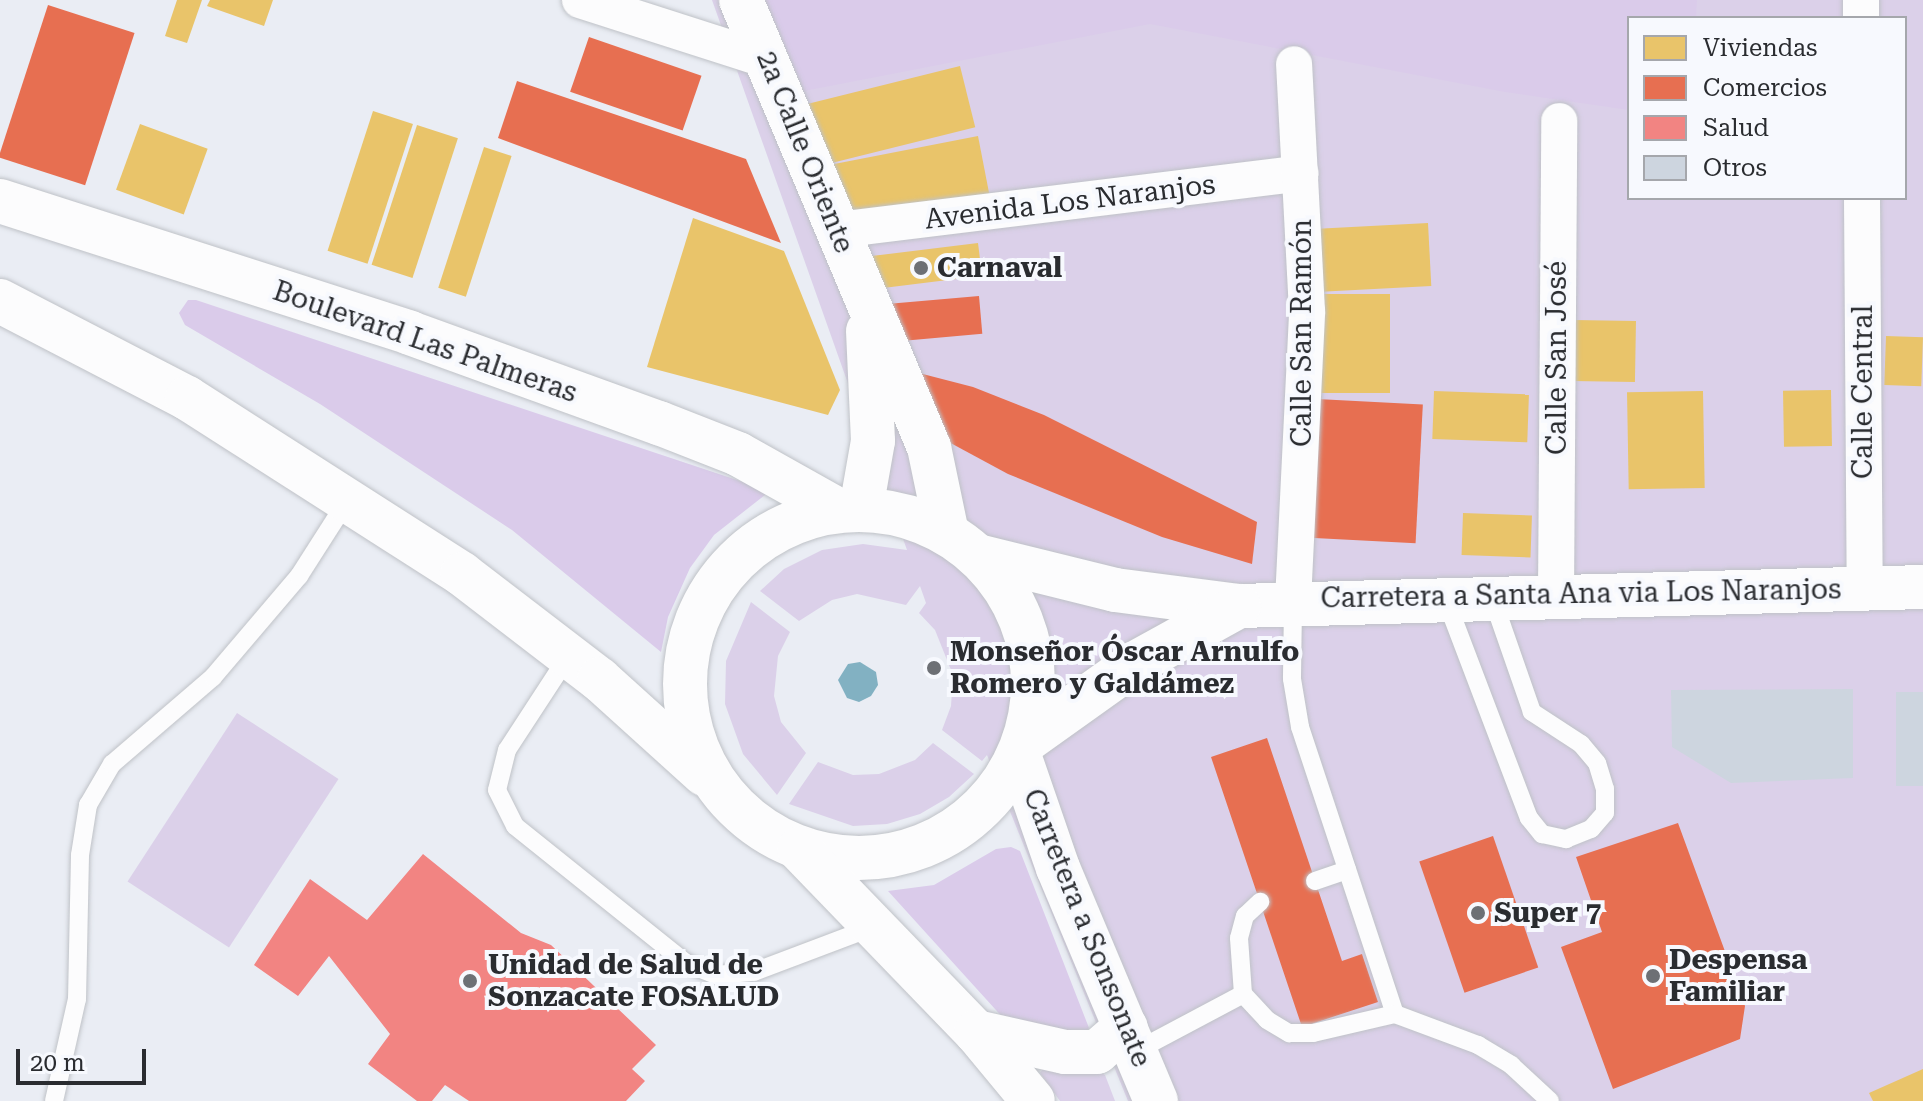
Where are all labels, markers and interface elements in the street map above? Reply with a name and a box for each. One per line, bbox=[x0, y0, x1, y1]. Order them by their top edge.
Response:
legend bbox=[1627, 16, 1907, 200]
text: Viviendas bbox=[1703, 34, 1817, 62]
street label: 2a Calle Oriente bbox=[749, 46, 861, 258]
text: Comercios bbox=[1703, 74, 1827, 102]
text: Salud bbox=[1703, 114, 1769, 142]
text: Otros bbox=[1703, 154, 1767, 182]
street label: Avenida Los Naranjos bbox=[923, 168, 1217, 236]
street label: Calle San Ramón bbox=[1285, 219, 1319, 447]
place label: Carnaval bbox=[937, 251, 1062, 285]
marker: Carnaval bbox=[912, 259, 930, 277]
street label: Calle San José bbox=[1540, 261, 1574, 455]
street label: Boulevard Las Palmeras bbox=[269, 274, 581, 410]
street label: Calle Central bbox=[1846, 305, 1880, 479]
street label: Carretera a Santa Ana via Los Naranjos bbox=[1320, 573, 1842, 615]
place label: Monseñor Óscar Arnulfo Romero y Galdámez bbox=[950, 635, 1299, 701]
marker: Monseñor Óscar Arnulfo Romero y Galdámez bbox=[925, 659, 943, 677]
street label: Carretera a Sonsonate bbox=[1016, 784, 1158, 1072]
place label: Super 7 bbox=[1494, 896, 1601, 930]
marker: Super 7 bbox=[1469, 904, 1487, 922]
place label: Despensa Familiar bbox=[1669, 943, 1807, 1009]
place label: Unidad de Salud de Sonzacate FOSALUD bbox=[488, 948, 779, 1014]
marker: Despensa Familiar bbox=[1644, 967, 1662, 985]
marker: Unidad de Salud de Sonzacate FOSALUD bbox=[459, 970, 481, 992]
scale bar bbox=[20, 1033, 150, 1083]
text: 20 m bbox=[30, 1049, 85, 1077]

